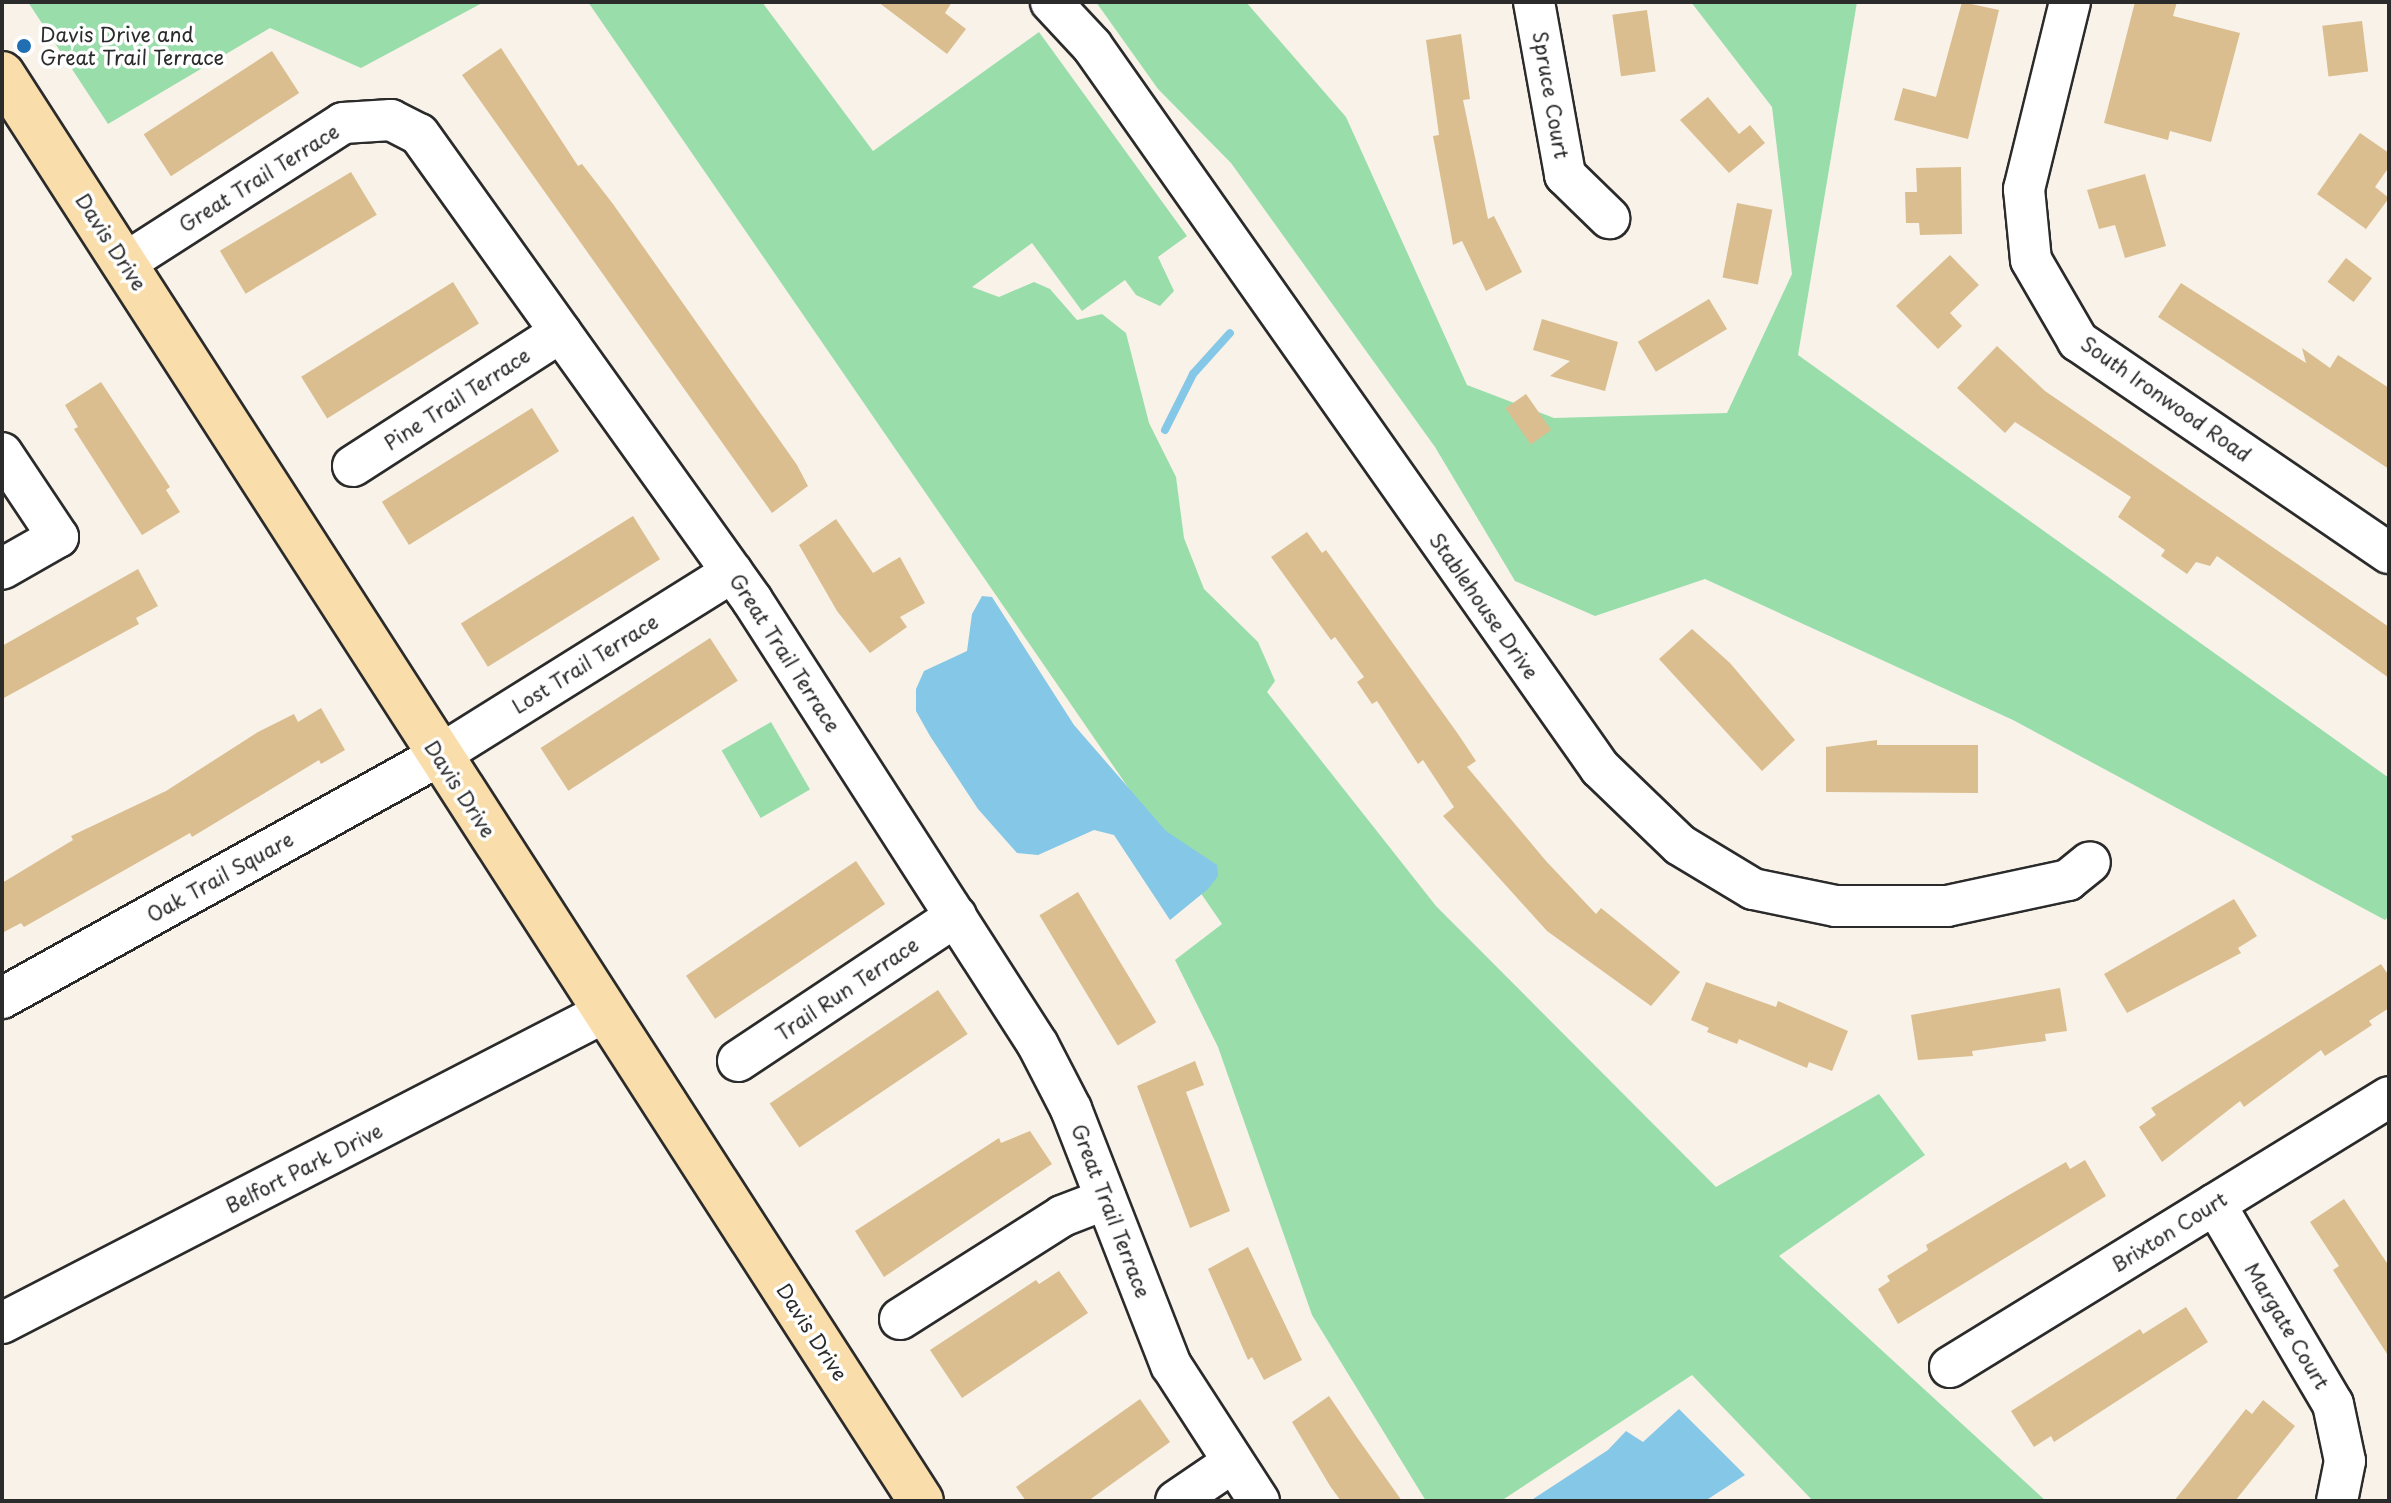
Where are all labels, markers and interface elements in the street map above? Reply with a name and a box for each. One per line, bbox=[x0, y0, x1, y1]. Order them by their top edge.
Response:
place label: Davis Drive and Great Trail Terrace bbox=[40, 22, 226, 69]
street label: Spruce Court bbox=[1528, 30, 1574, 160]
marker: Davis Drive and Great Trail Terrace bbox=[15, 37, 33, 55]
street label: Great Trail Terrace bbox=[174, 118, 344, 238]
street label: Davis Drive bbox=[71, 189, 151, 295]
street label: South Ironwood Road bbox=[2075, 331, 2257, 467]
street label: Pine Trail Terrace bbox=[379, 342, 535, 456]
street label: Stablehouse Drive bbox=[1425, 528, 1543, 684]
street label: Great Trail Terrace bbox=[724, 568, 846, 738]
street label: Lost Trail Terrace bbox=[507, 609, 663, 719]
street label: Davis Drive bbox=[420, 736, 500, 842]
street label: Oak Trail Square bbox=[141, 826, 299, 928]
street label: Trail Run Terrace bbox=[771, 932, 923, 1046]
street label: Belfort Park Drive bbox=[221, 1118, 387, 1218]
street label: Great Trail Terrace bbox=[1066, 1120, 1156, 1302]
street label: Brixton Court bbox=[2107, 1187, 2231, 1277]
street label: Margate Court bbox=[2240, 1258, 2334, 1394]
street label: Davis Drive bbox=[772, 1279, 852, 1385]

